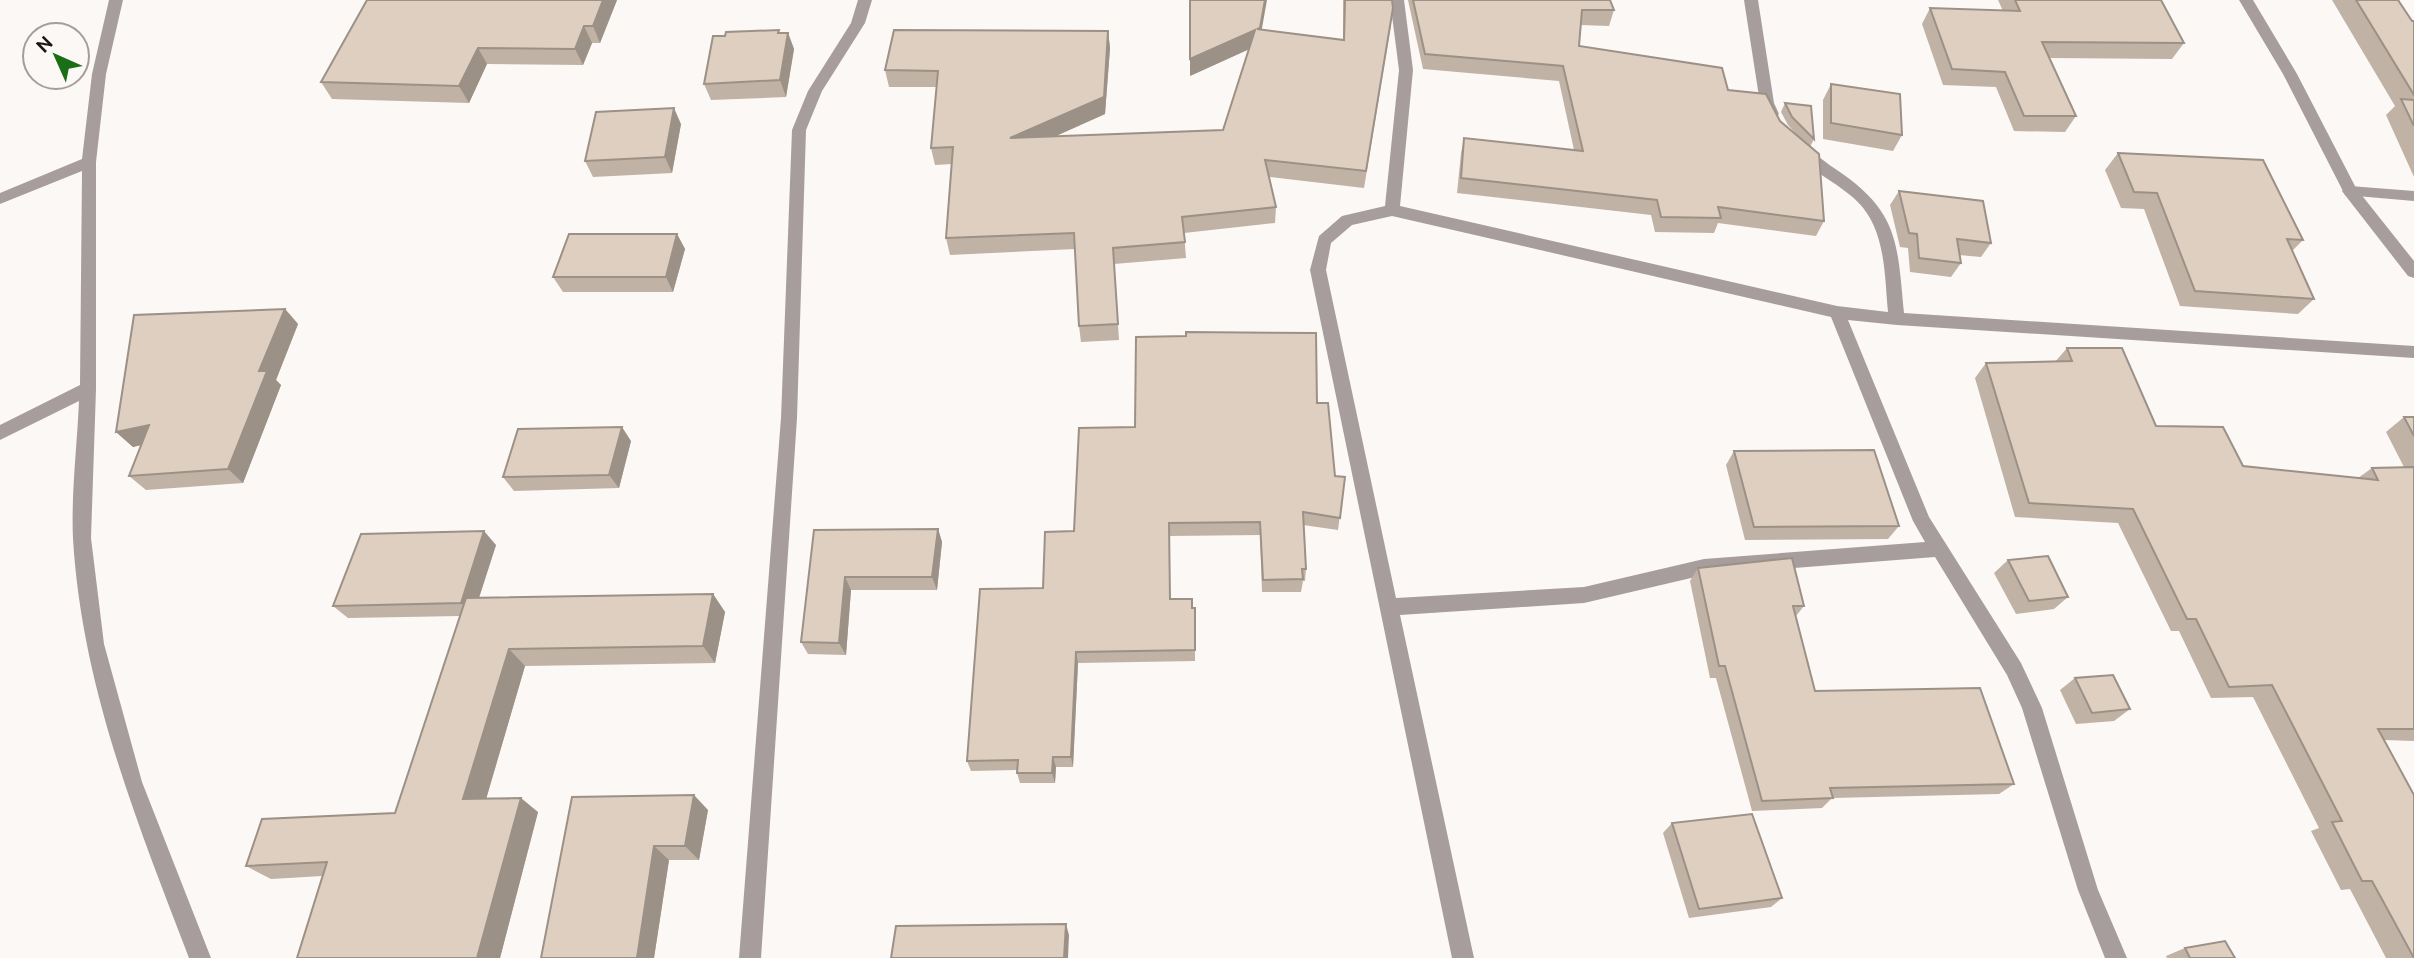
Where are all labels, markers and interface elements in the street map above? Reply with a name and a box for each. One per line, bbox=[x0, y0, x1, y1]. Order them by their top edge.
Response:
north arrow bbox=[21, 21, 91, 91]
text: N bbox=[31, 31, 57, 57]

